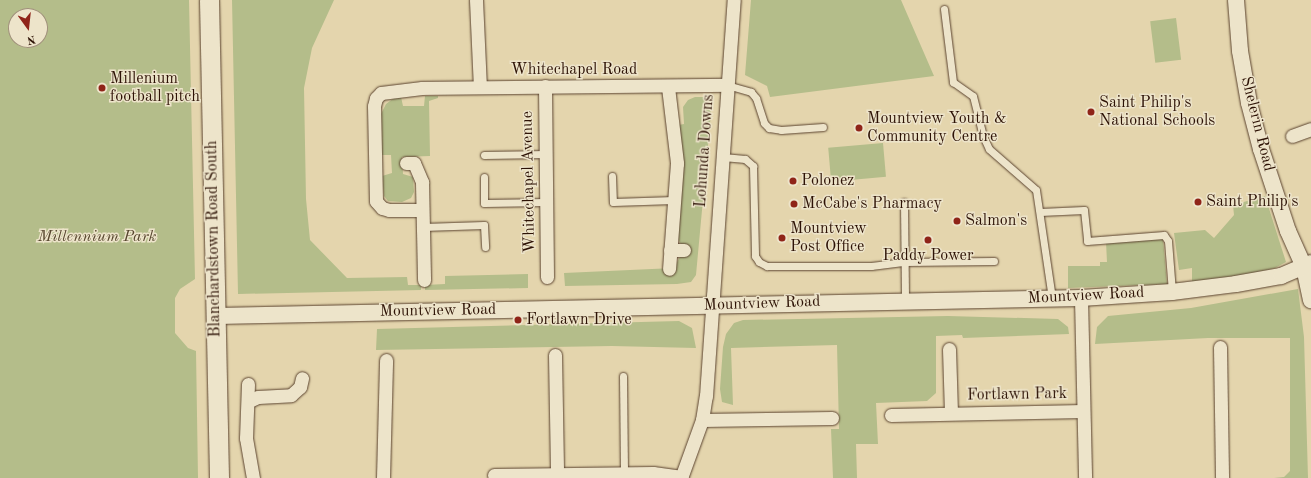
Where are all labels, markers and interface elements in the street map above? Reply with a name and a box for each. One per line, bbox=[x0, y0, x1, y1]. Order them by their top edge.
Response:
north arrow bbox=[8, 8, 48, 48]
text: N bbox=[25, 33, 36, 46]
street label: Whitechapel Road bbox=[511, 60, 637, 80]
place label: Millenium football pitch bbox=[110, 69, 200, 107]
street label: Shelerin Road bbox=[1236, 74, 1278, 174]
marker: Millenium football pitch bbox=[97, 83, 107, 93]
place label: Saint Philip's National Schools bbox=[1099, 93, 1215, 131]
street label: Lohunda Downs bbox=[691, 94, 719, 208]
marker: Saint Philip's National Schools bbox=[1086, 107, 1096, 117]
place label: Mountview Youth & Community Centre bbox=[867, 109, 1007, 147]
street label: Whitechapel Avenue bbox=[518, 111, 540, 253]
marker: Mountview Youth & Community Centre bbox=[854, 123, 864, 133]
street label: Blanchardstown Road South bbox=[203, 140, 225, 338]
place label: Polonez bbox=[801, 171, 854, 191]
marker: Polonez bbox=[788, 176, 798, 186]
place label: Saint Philip's bbox=[1206, 192, 1298, 212]
place label: McCabe's Pharmacy bbox=[802, 194, 942, 214]
marker: Saint Philip's bbox=[1193, 197, 1203, 207]
marker: McCabe's Pharmacy bbox=[789, 199, 799, 209]
place label: Salmon's bbox=[965, 211, 1027, 231]
marker: Salmon's bbox=[952, 216, 962, 226]
place label: Mountview Post Office bbox=[790, 219, 867, 257]
park label: Millennium Park bbox=[38, 227, 156, 247]
marker: Mountview Post Office bbox=[777, 233, 787, 243]
marker: Paddy Power bbox=[923, 235, 933, 245]
place label: Paddy Power bbox=[882, 246, 974, 266]
street label: Mountview Road bbox=[1027, 283, 1145, 309]
street label: Mountview Road bbox=[703, 292, 821, 316]
street label: Mountview Road bbox=[379, 300, 497, 322]
place label: Fortlawn Drive bbox=[526, 310, 632, 330]
marker: Fortlawn Drive bbox=[513, 315, 523, 325]
street label: Fortlawn Park bbox=[967, 385, 1067, 405]

